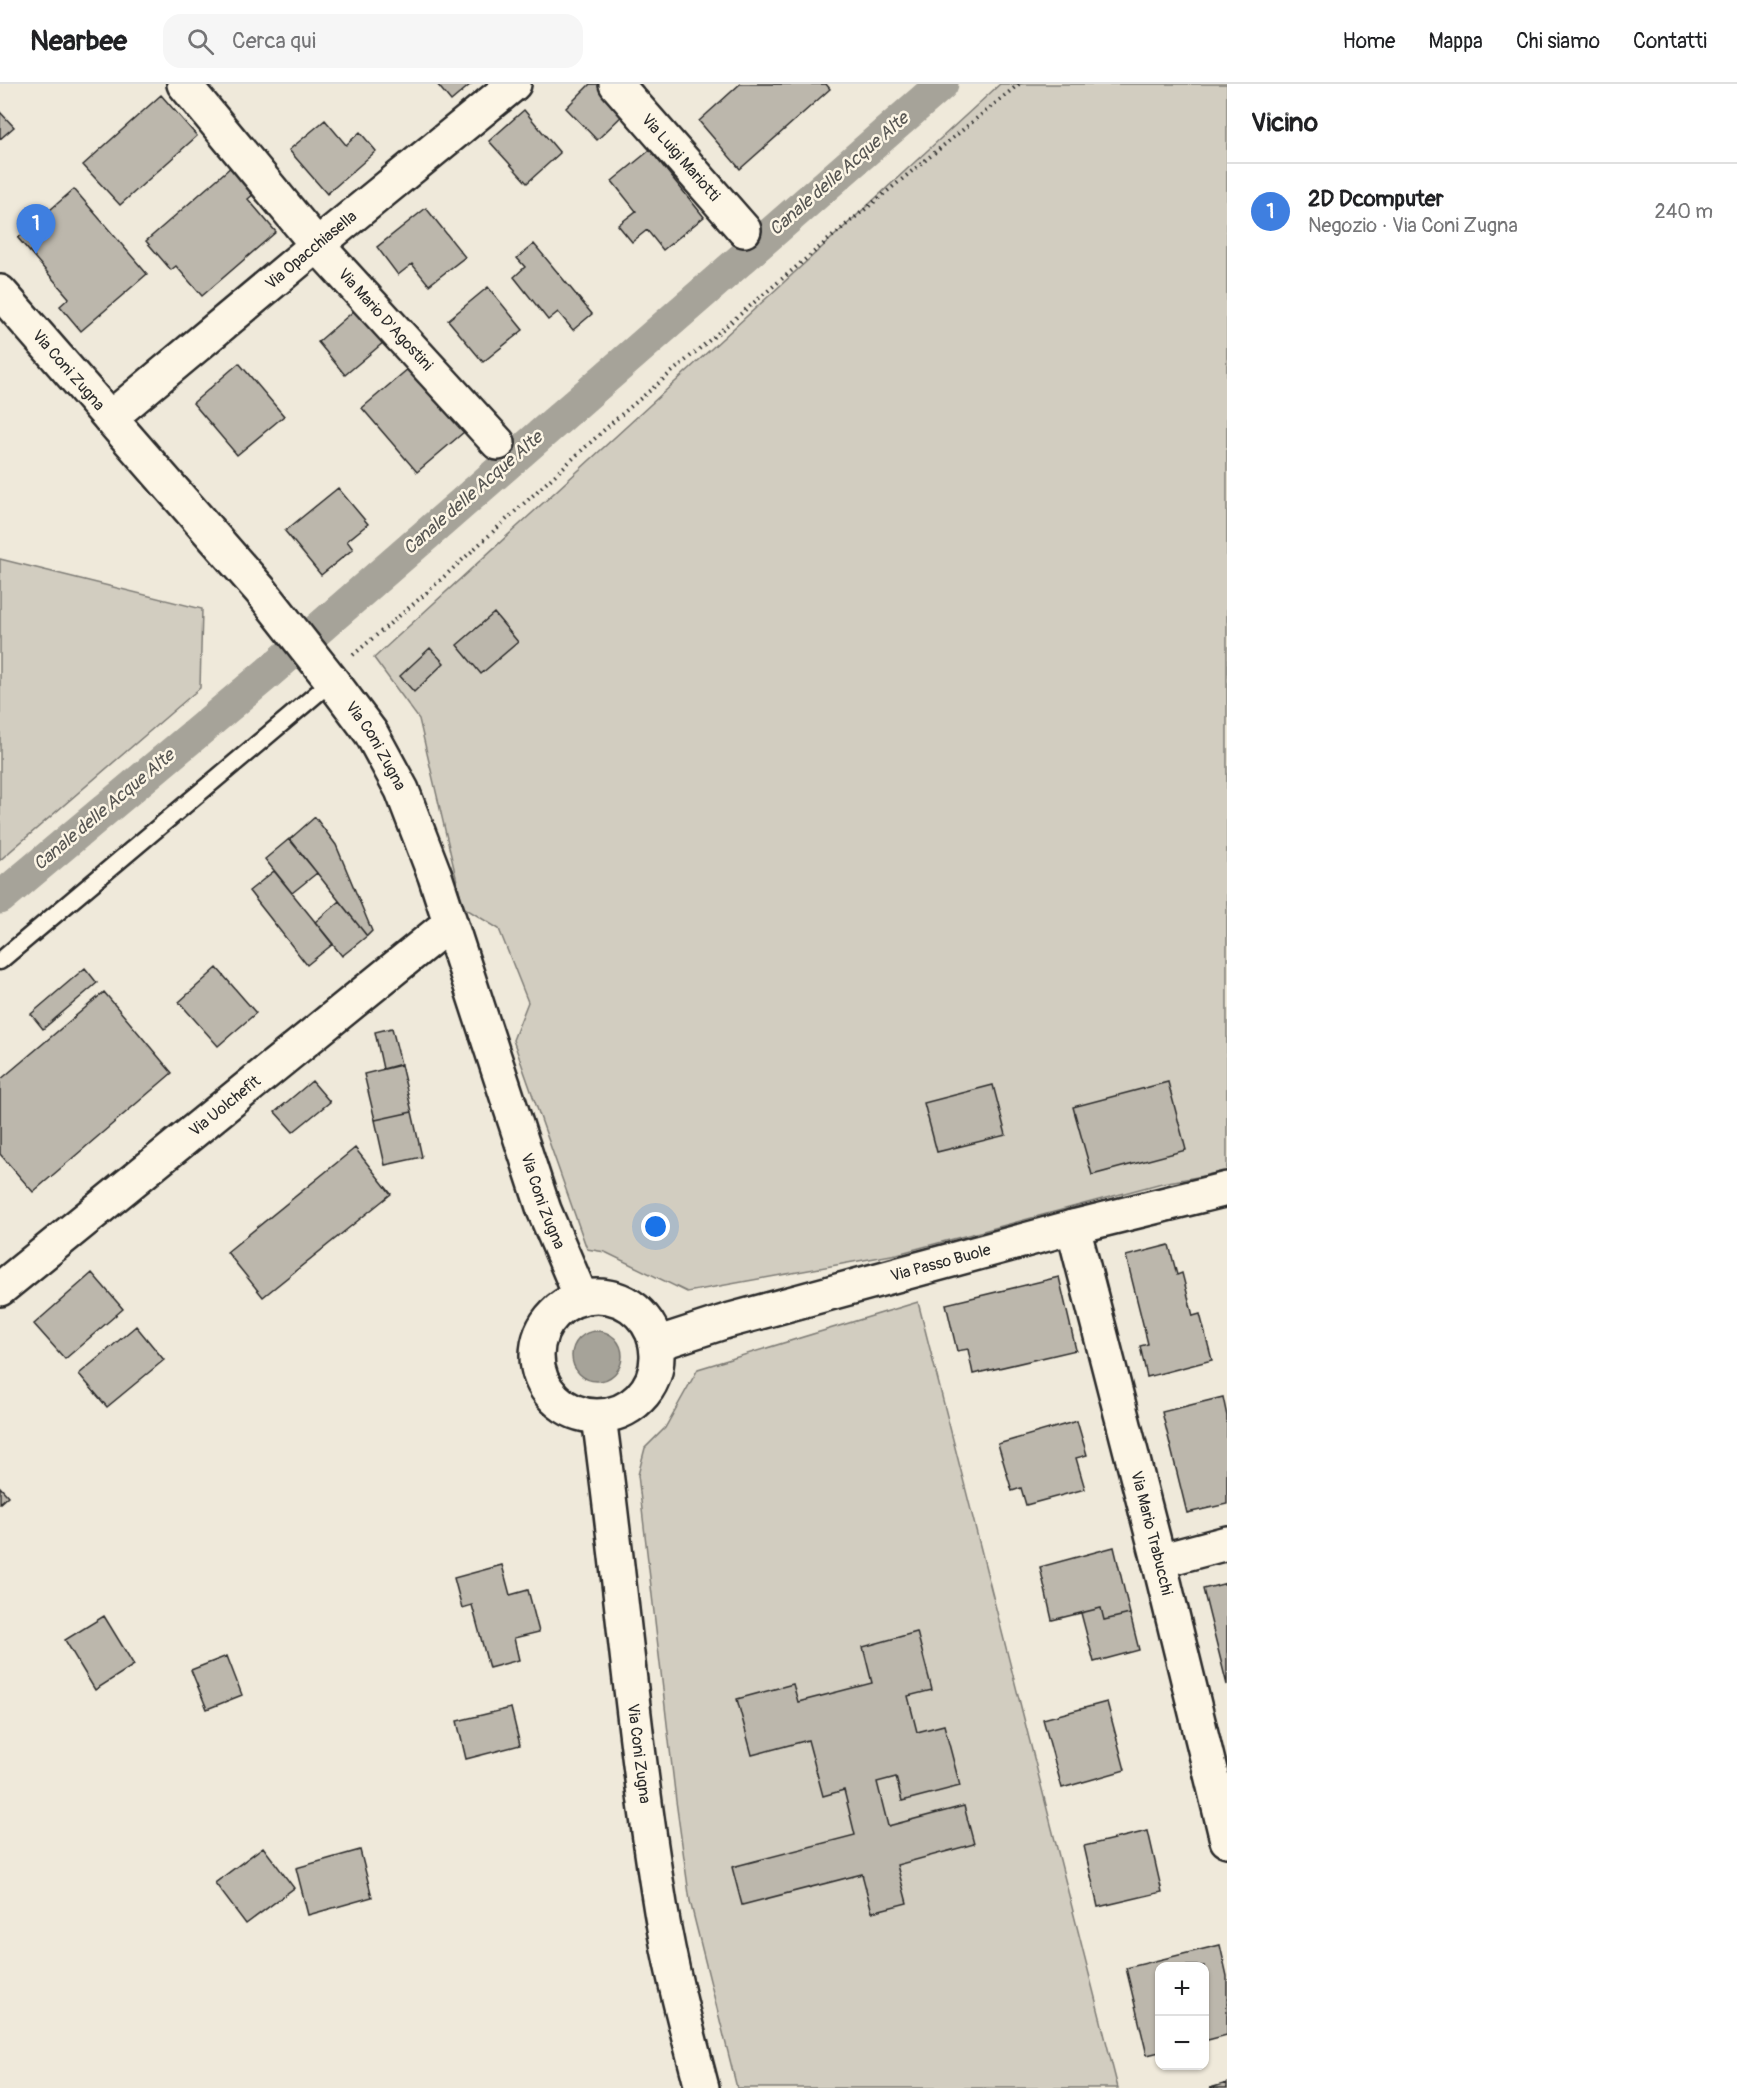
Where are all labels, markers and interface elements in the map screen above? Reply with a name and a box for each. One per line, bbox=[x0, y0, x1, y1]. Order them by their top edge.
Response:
search box bbox=[163, 14, 583, 68]
text: Nearbee bbox=[30, 24, 127, 59]
icon: search bbox=[184, 25, 217, 58]
text: Cerca qui bbox=[232, 27, 316, 55]
text: Home bbox=[1342, 28, 1395, 55]
text: Mappa bbox=[1428, 28, 1483, 55]
text: Chi siamo bbox=[1516, 28, 1600, 55]
text: Contatti bbox=[1633, 28, 1707, 55]
water label: Canale delle Acque Alte bbox=[765, 106, 915, 241]
text: Vicino bbox=[1251, 107, 1318, 139]
street label: Via Luigi Mariotti bbox=[637, 110, 724, 206]
text: 2D Dcomputer bbox=[1308, 185, 1444, 213]
text: 1 bbox=[1267, 199, 1274, 224]
text: 240 m bbox=[1654, 199, 1713, 224]
pin: 1 bbox=[16, 204, 56, 254]
street label: Via Opacchiasella bbox=[261, 206, 361, 294]
text: Negozio · Via Coni Zugna bbox=[1308, 213, 1518, 238]
street label: Via Mario D'Agostini bbox=[334, 264, 437, 375]
street label: Via Coni Zugna bbox=[28, 326, 109, 415]
water label: Canale delle Acque Alte bbox=[399, 425, 549, 560]
street label: Via Coni Zugna bbox=[341, 698, 410, 794]
water label: Canale delle Acque Alte bbox=[29, 743, 181, 876]
street label: Via Uolchefit bbox=[185, 1071, 265, 1141]
street label: Via Coni Zugna bbox=[516, 1151, 569, 1252]
your location bbox=[641, 1212, 670, 1241]
street label: Via Passo Buole bbox=[888, 1240, 993, 1286]
street label: Via Mario Trabucchi bbox=[1126, 1469, 1177, 1597]
street label: Via Coni Zugna bbox=[623, 1703, 655, 1805]
map controls bbox=[1155, 1962, 1209, 2070]
button: + bbox=[1155, 1962, 1209, 2016]
button: − bbox=[1155, 2016, 1209, 2070]

